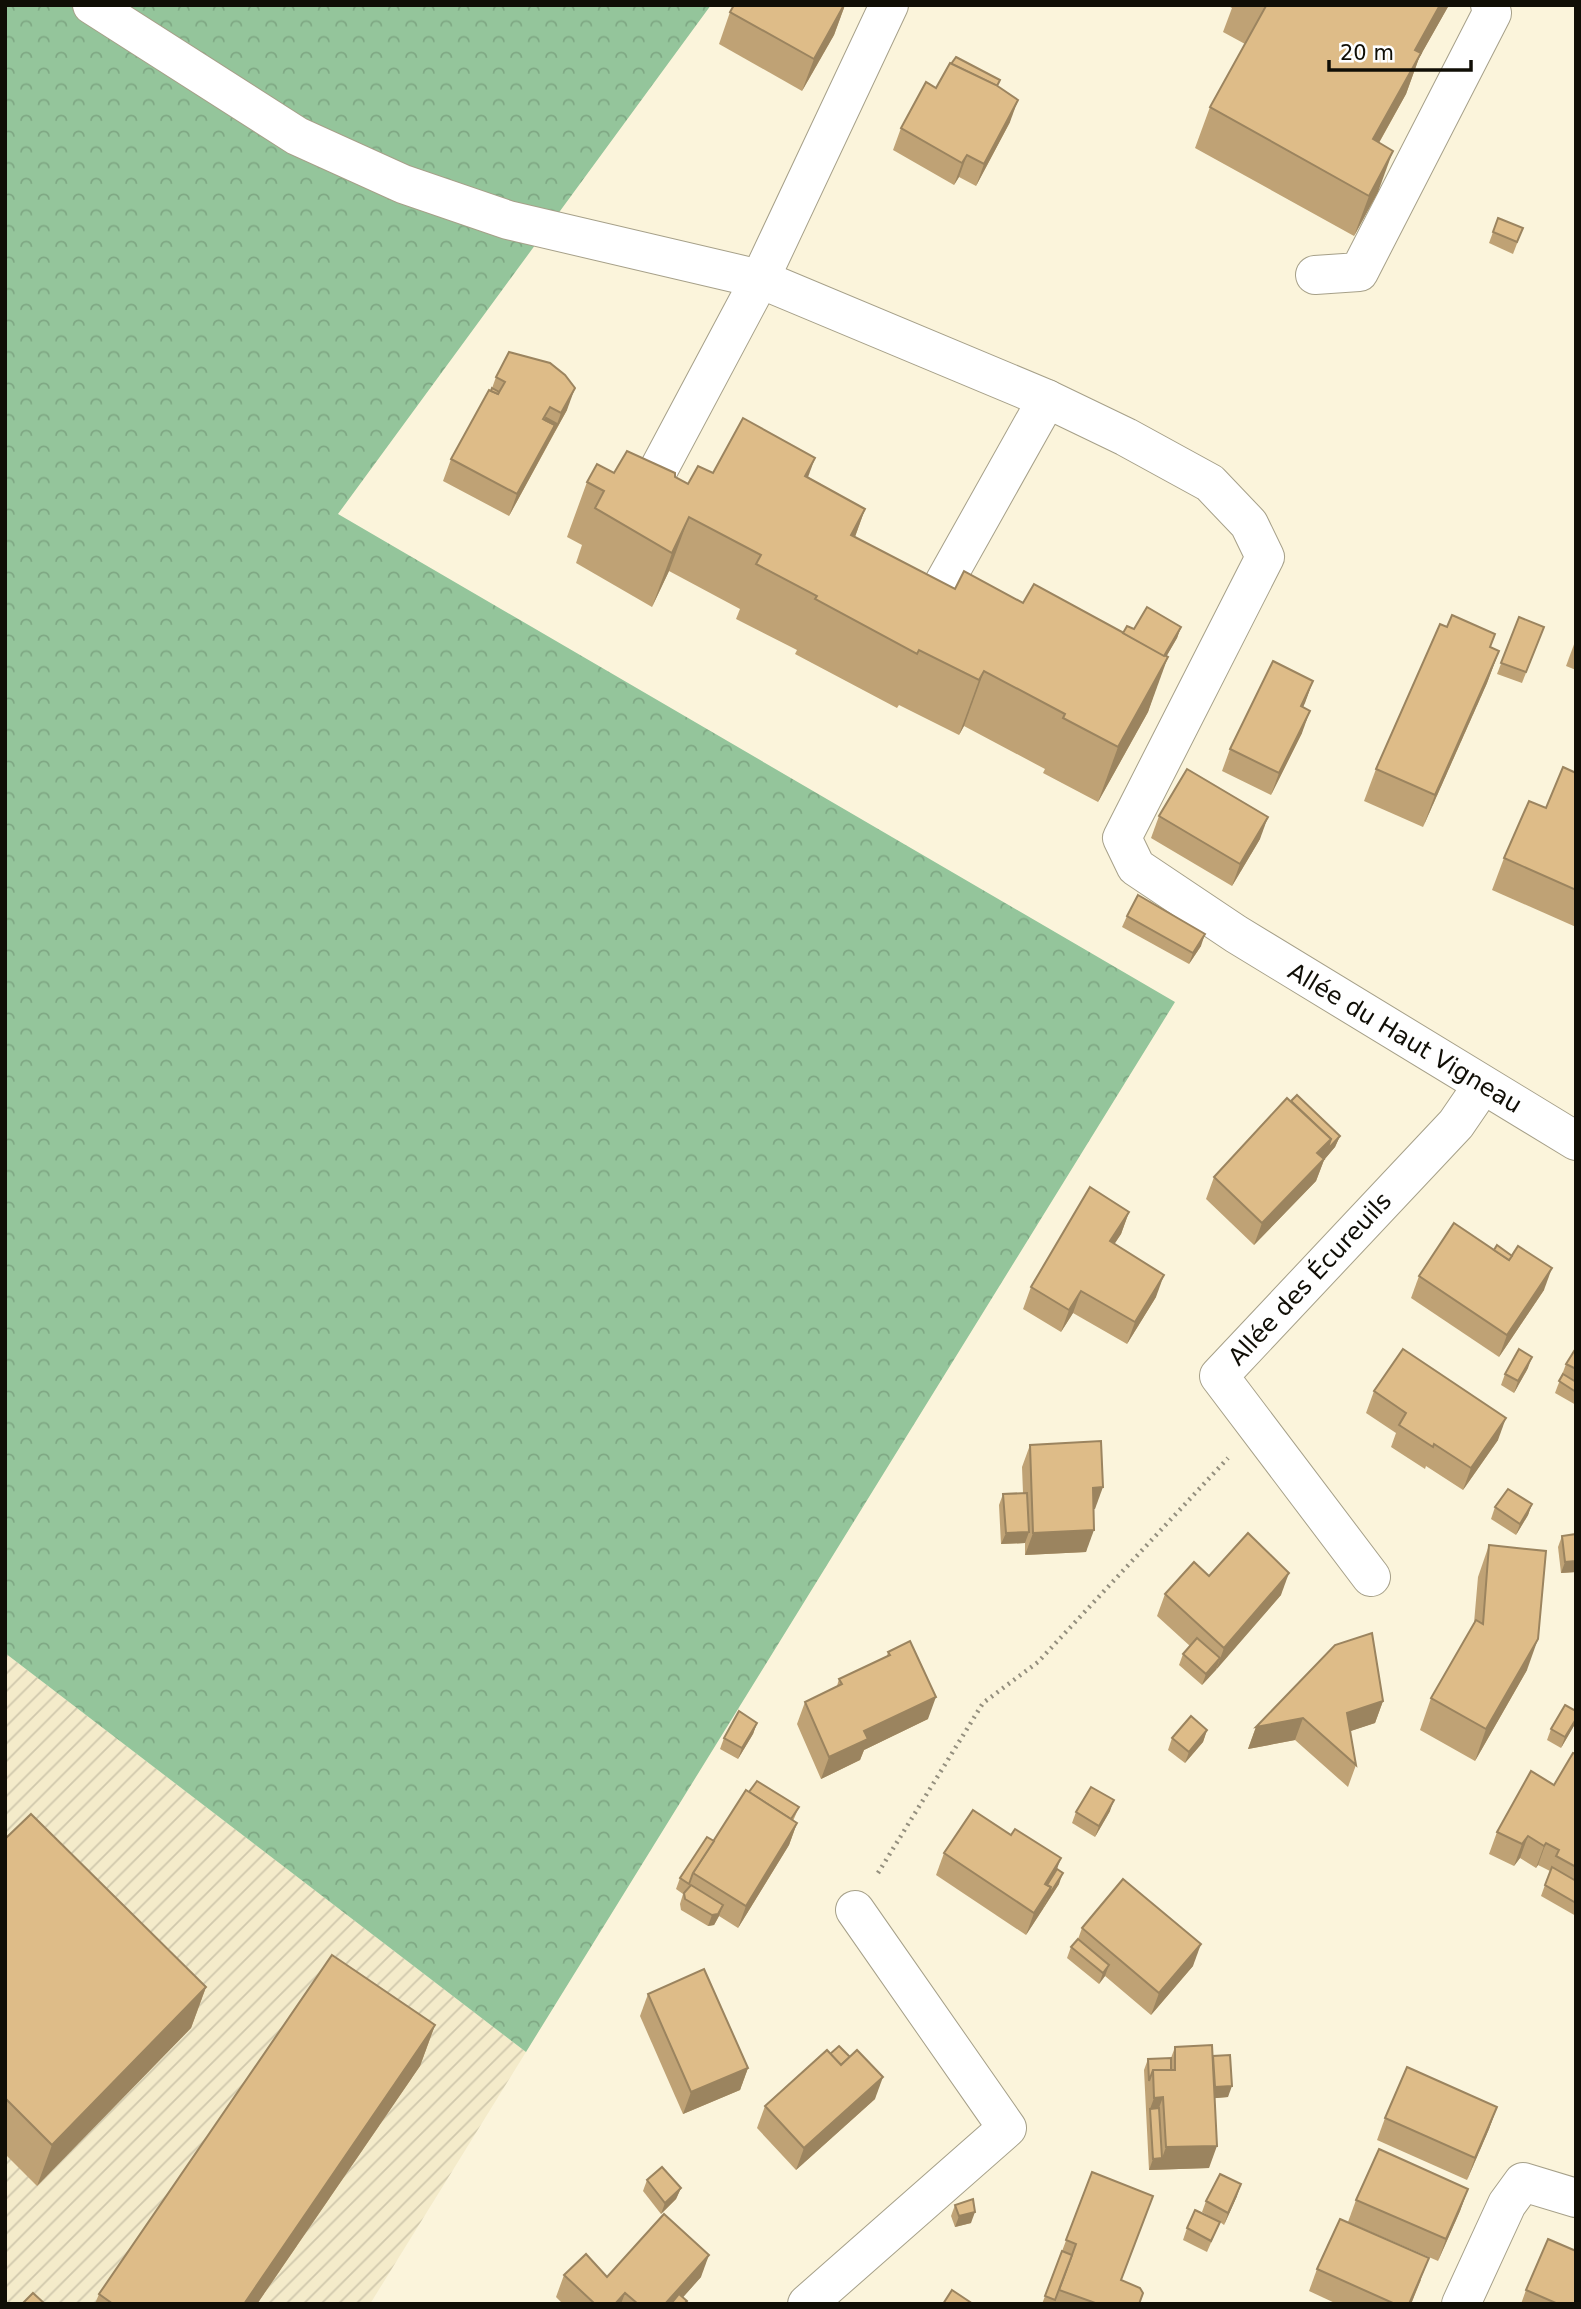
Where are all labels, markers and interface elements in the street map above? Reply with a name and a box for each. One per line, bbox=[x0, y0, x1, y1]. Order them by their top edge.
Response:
scale bar bbox=[1329, 28, 1471, 72]
text: 20 m bbox=[1340, 41, 1394, 65]
street label: Allée du Haut Vigneau bbox=[1283, 957, 1527, 1119]
street label: Allée des Écureuils bbox=[1222, 1186, 1397, 1371]

